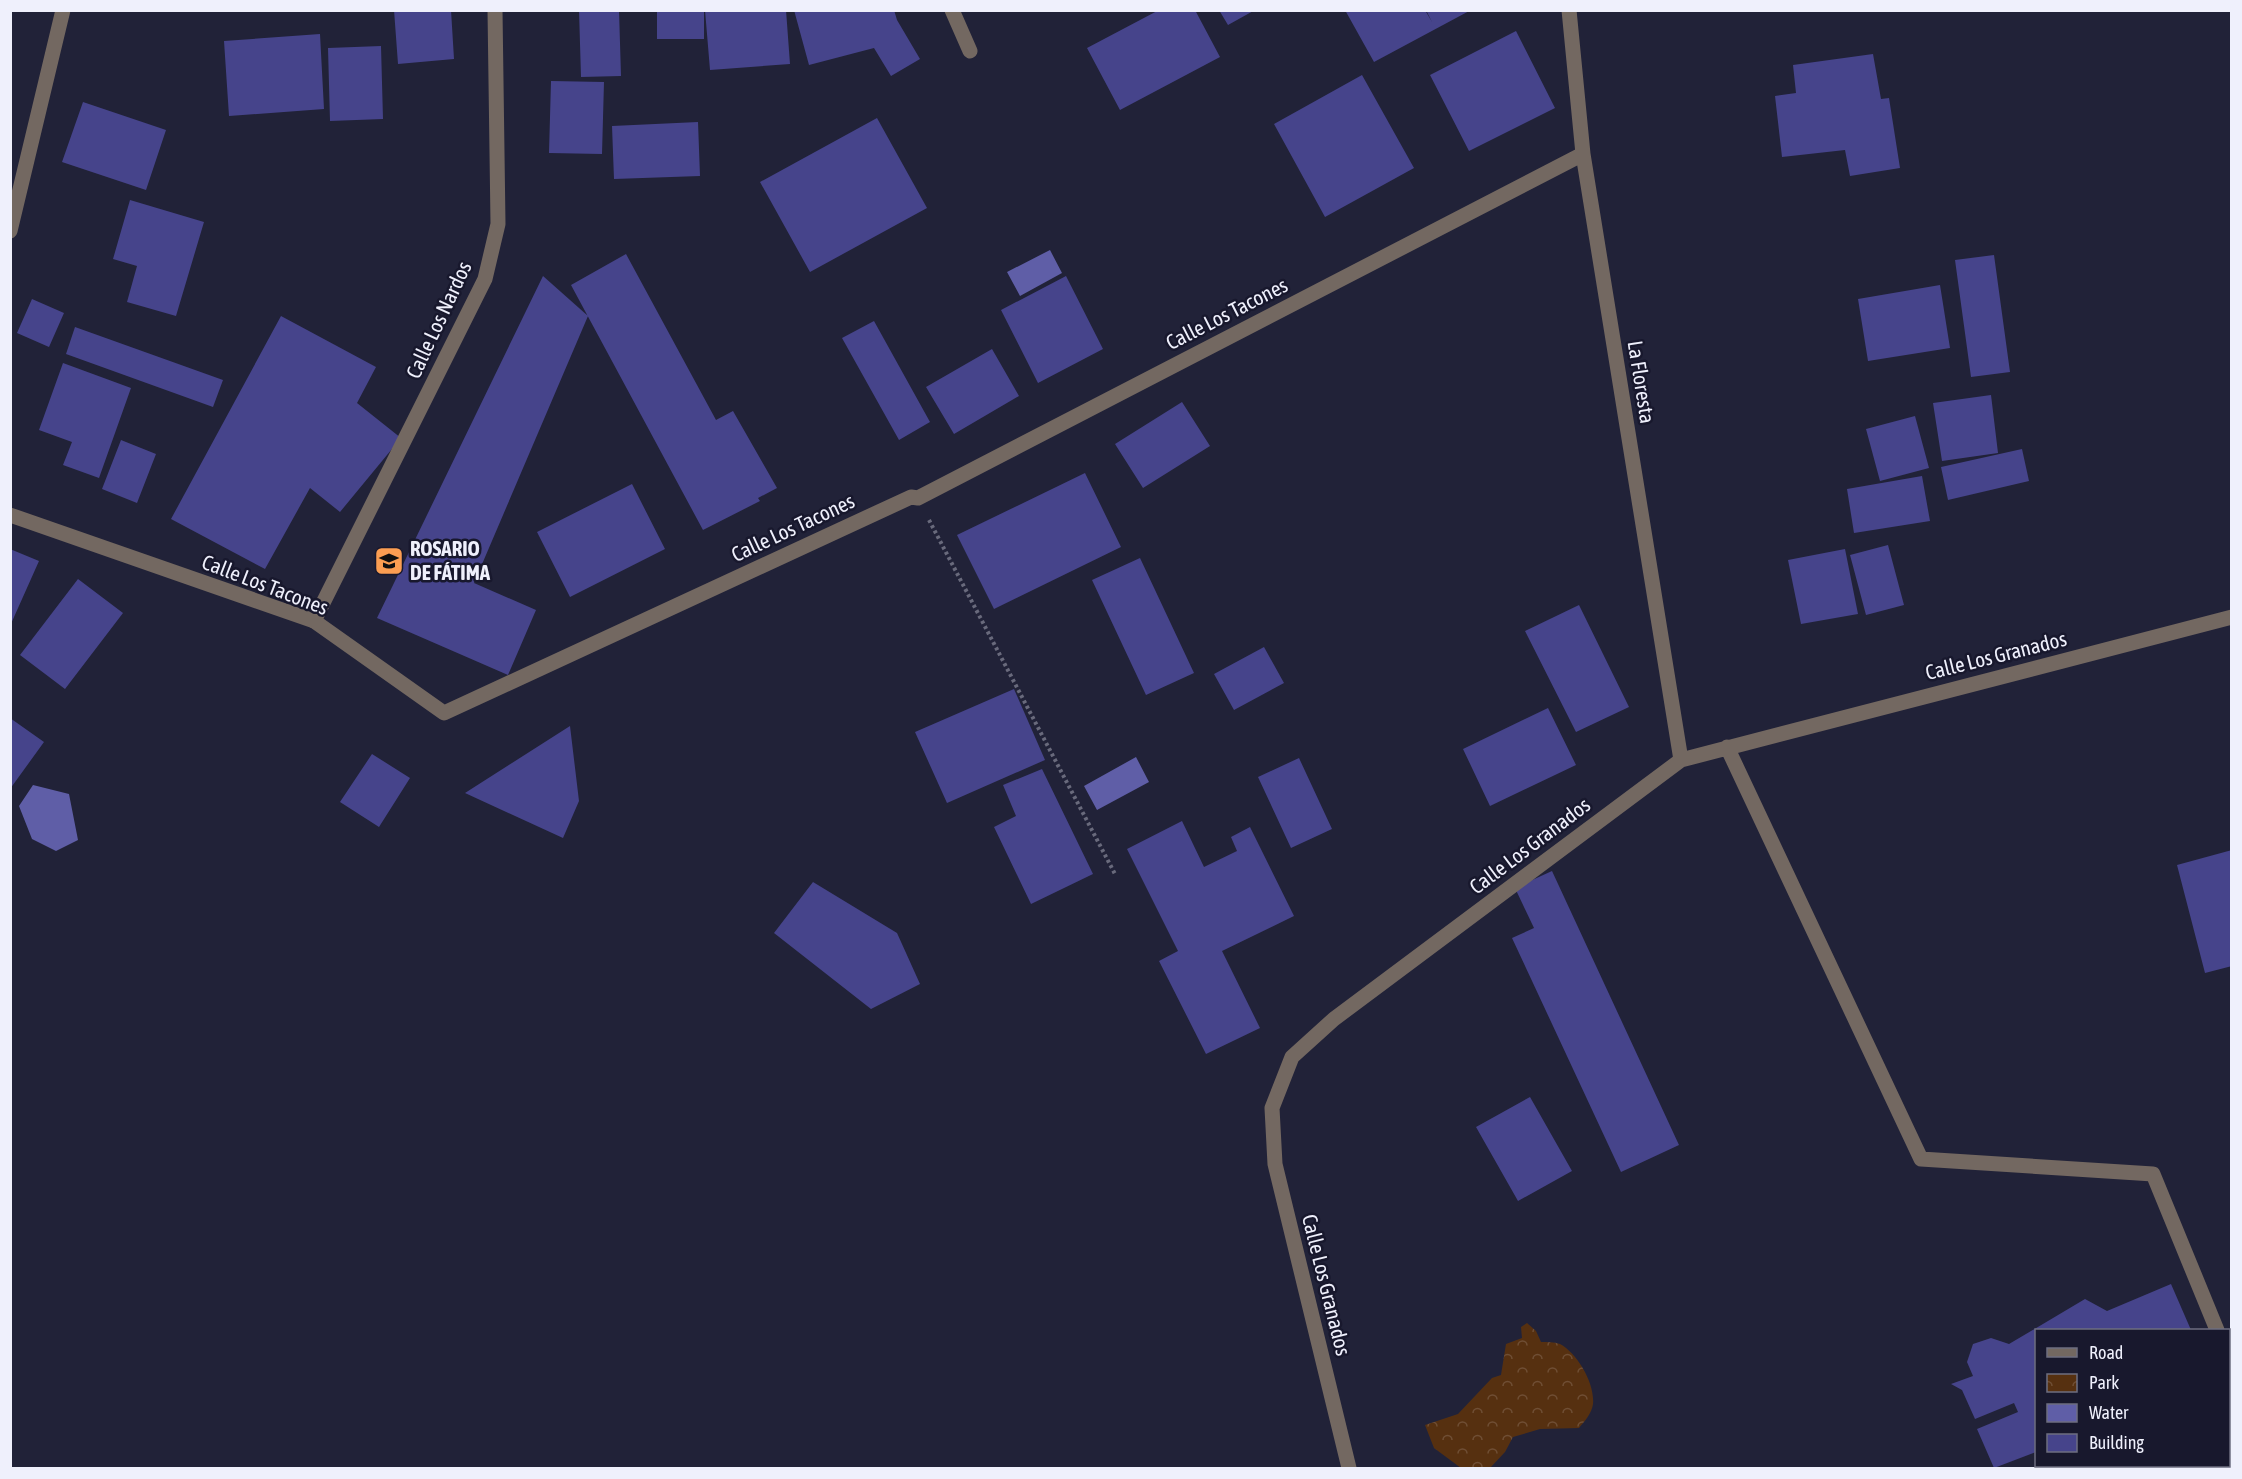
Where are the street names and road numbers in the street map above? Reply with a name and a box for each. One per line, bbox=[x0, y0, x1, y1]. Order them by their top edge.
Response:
street label: Calle Los Nardos bbox=[401, 257, 476, 382]
street label: Calle Los Tacones bbox=[1162, 272, 1291, 354]
street label: La Floresta bbox=[1624, 339, 1660, 425]
street label: Calle Los Tacones bbox=[727, 488, 858, 566]
street label: Calle Los Tacones bbox=[199, 549, 332, 619]
street label: Calle Los Granados bbox=[1923, 626, 2069, 684]
street label: Calle Los Granados bbox=[1464, 792, 1594, 898]
street label: Calle Los Granados bbox=[1298, 1212, 1356, 1358]

